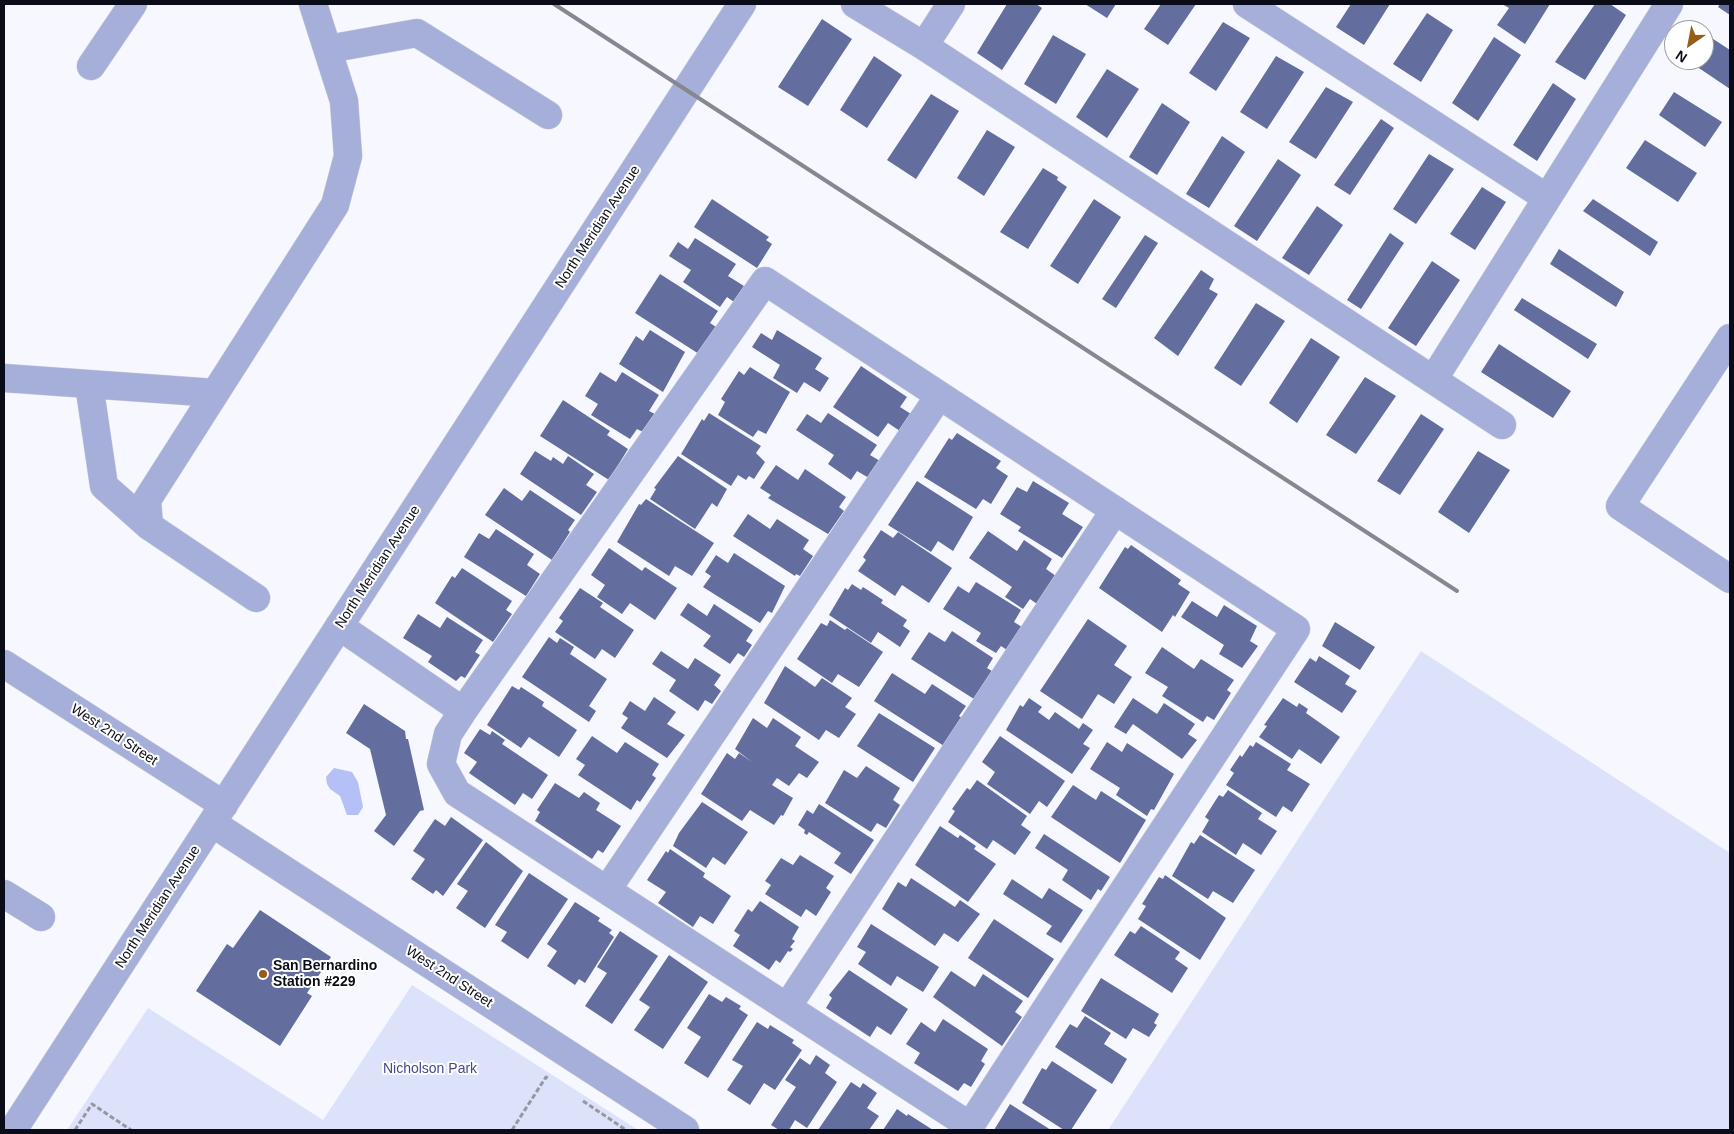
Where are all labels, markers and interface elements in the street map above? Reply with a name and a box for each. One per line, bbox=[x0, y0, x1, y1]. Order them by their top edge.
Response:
north arrow bbox=[1664, 20, 1714, 70]
text: N bbox=[1673, 47, 1690, 66]
street label: North Meridian Avenue bbox=[552, 162, 644, 292]
street label: North Meridian Avenue bbox=[332, 502, 424, 632]
street label: West 2nd Street bbox=[67, 701, 161, 769]
street label: North Meridian Avenue bbox=[112, 842, 204, 972]
street label: West 2nd Street bbox=[402, 943, 496, 1011]
place label: San Bernardino Station #229 bbox=[273, 958, 377, 990]
marker: San Bernardino Station #229 bbox=[257, 968, 269, 980]
park label: Nicholson Park bbox=[383, 1061, 477, 1077]

